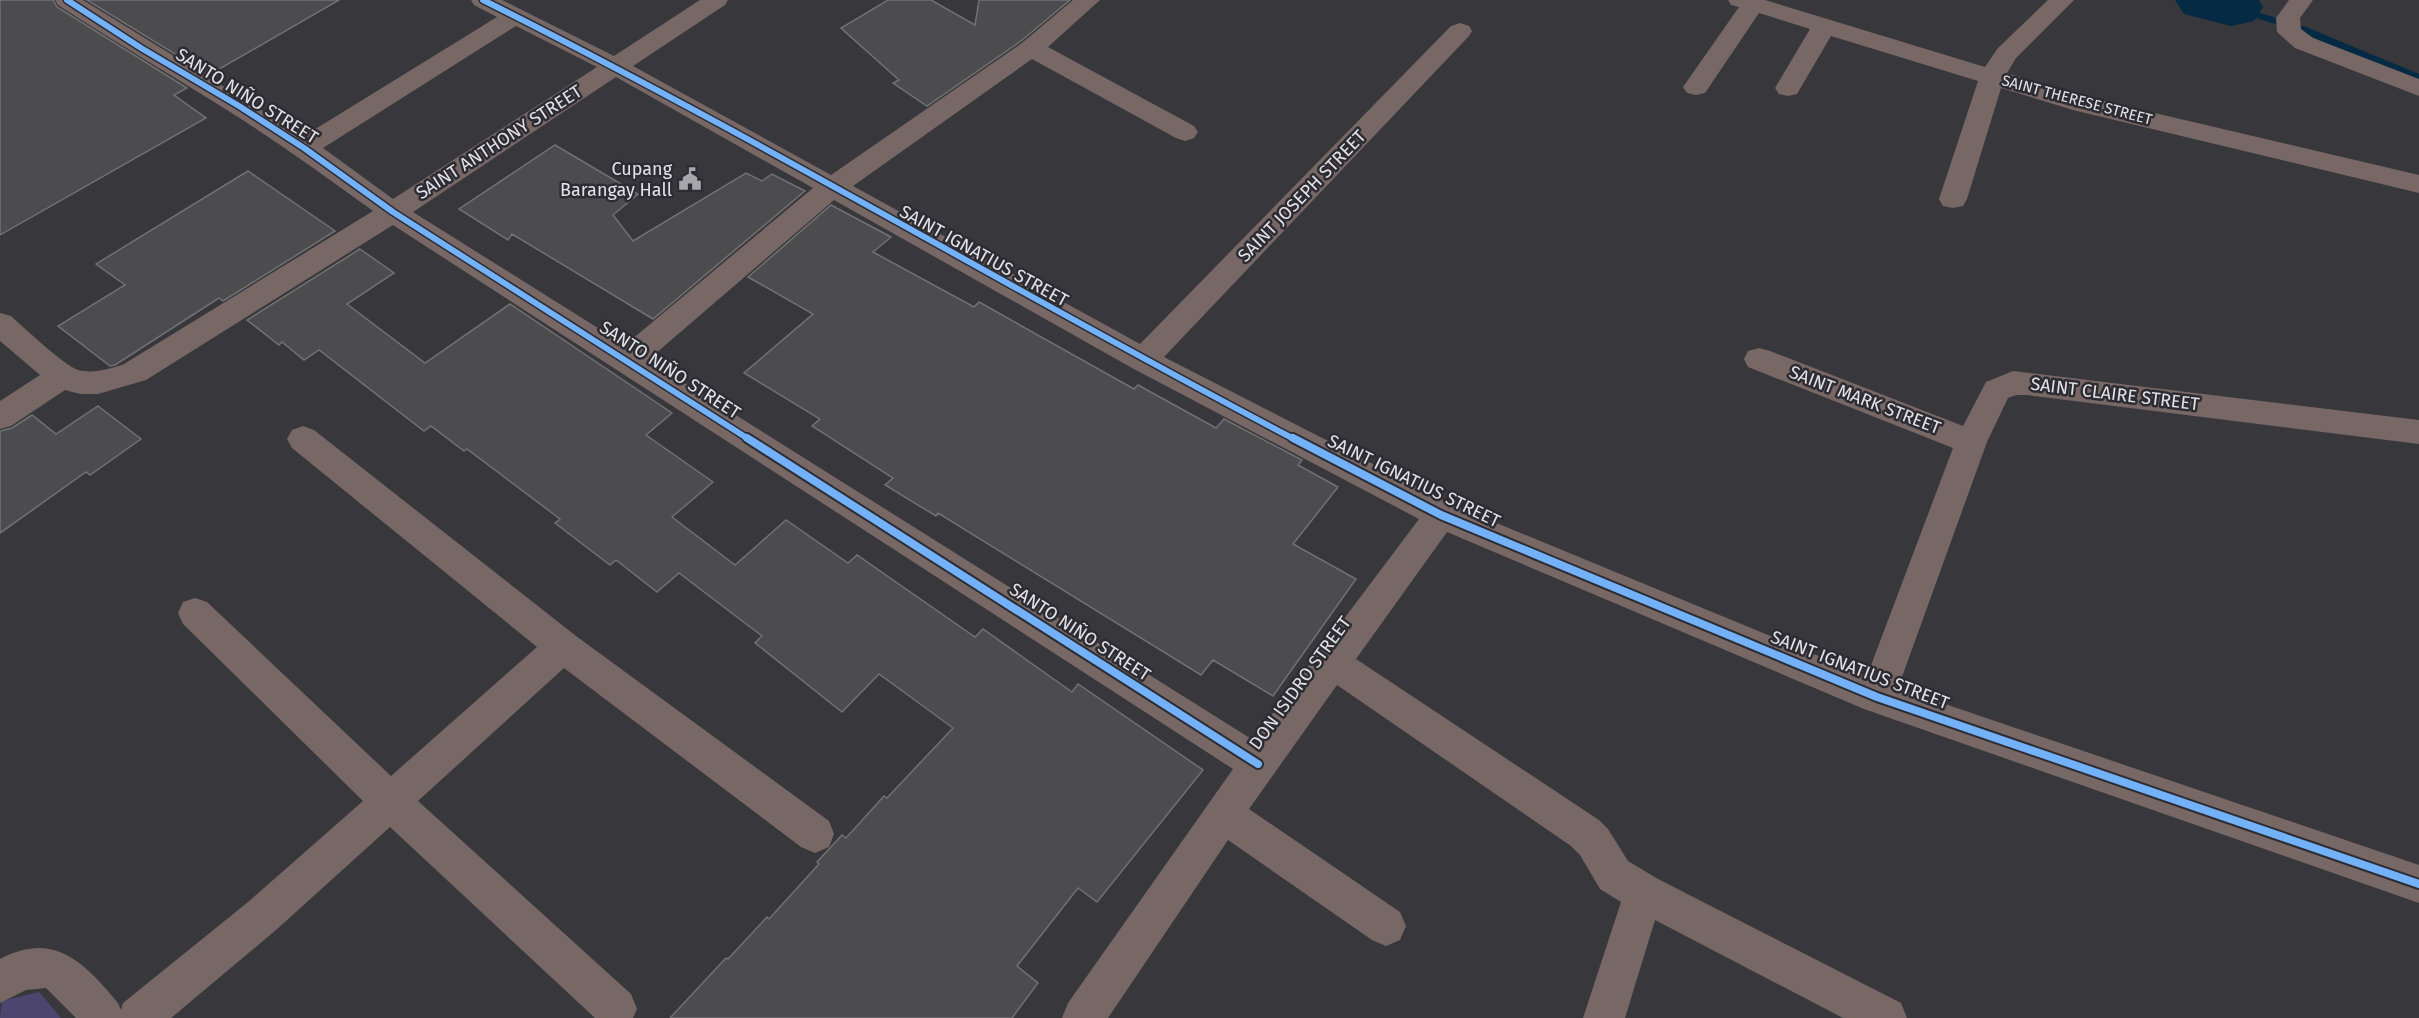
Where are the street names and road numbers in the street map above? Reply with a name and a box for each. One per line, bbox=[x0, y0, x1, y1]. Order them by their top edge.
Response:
street label: SANTO NIÑO STREET bbox=[172, 42, 323, 149]
street label: SAINT THERESE STREET bbox=[2000, 71, 2154, 129]
street label: SAINT ANTHONY STREET bbox=[412, 80, 587, 204]
street label: SAINT JOSEPH STREET bbox=[1233, 125, 1371, 266]
street label: SAINT IGNATIUS STREET bbox=[896, 201, 1073, 312]
street label: SANTO NIÑO STREET bbox=[595, 315, 746, 424]
street label: SAINT MARK STREET bbox=[1786, 361, 1944, 439]
street label: SAINT CLAIRE STREET bbox=[2029, 373, 2201, 415]
street label: SAINT IGNATIUS STREET bbox=[1324, 430, 1504, 533]
street label: SANTO NIÑO STREET bbox=[1005, 577, 1156, 686]
street label: DON ISIDRO STREET bbox=[1244, 612, 1356, 754]
street label: SAINT IGNATIUS STREET bbox=[1768, 626, 1953, 714]

